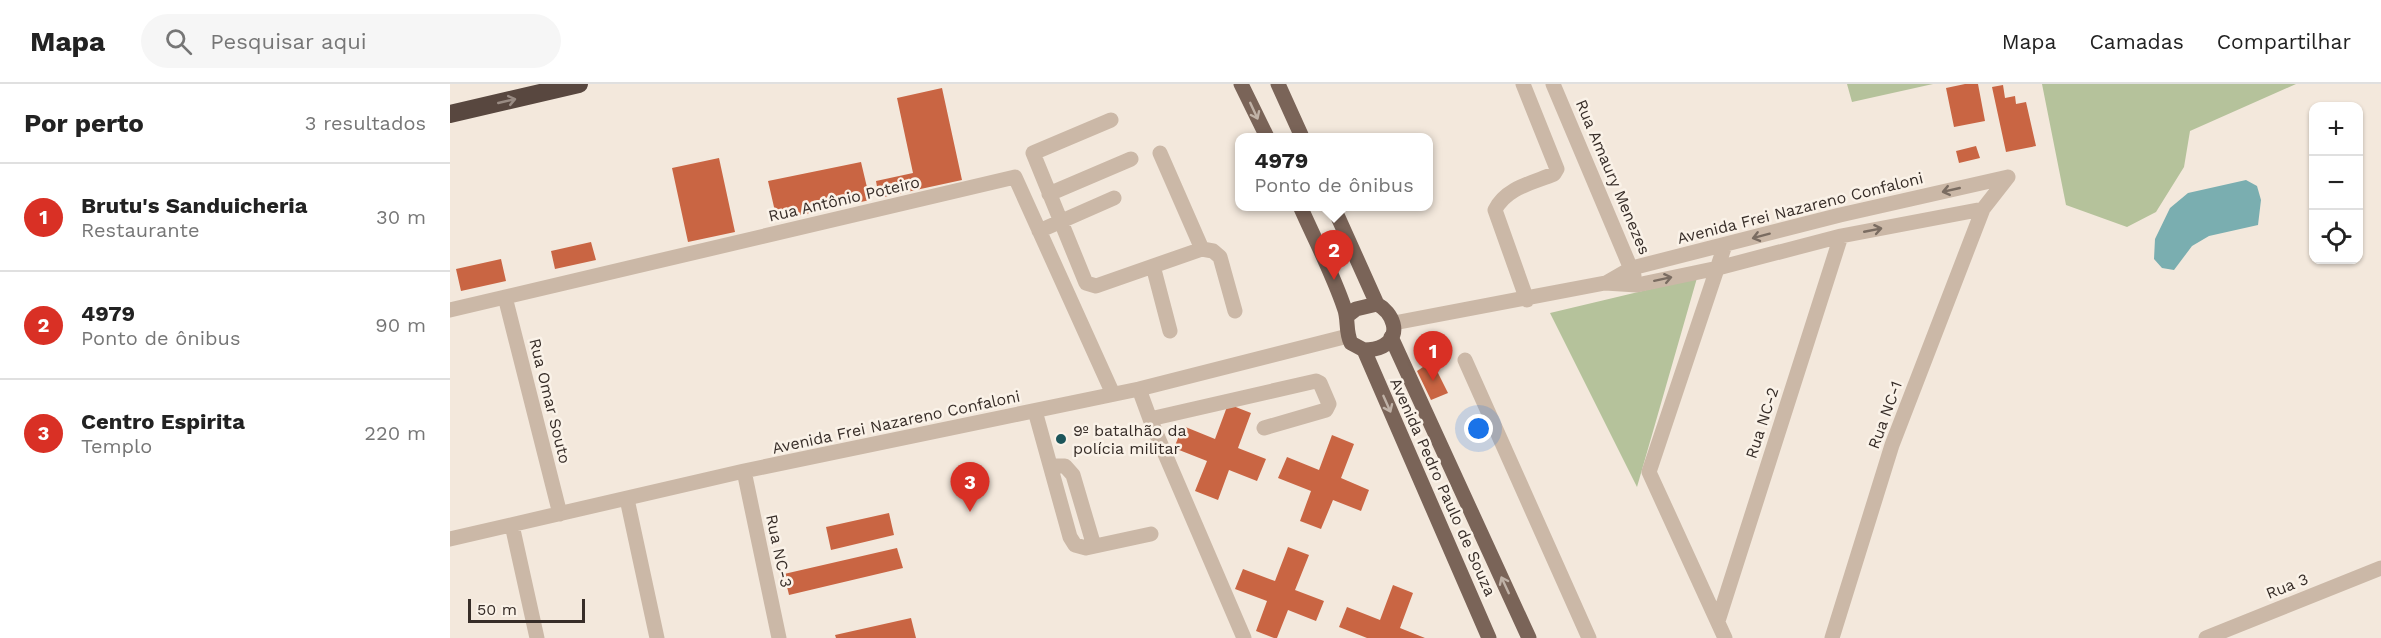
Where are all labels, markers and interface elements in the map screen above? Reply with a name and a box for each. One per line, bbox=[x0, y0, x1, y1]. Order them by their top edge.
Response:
search box bbox=[141, 14, 561, 68]
text: Mapa bbox=[30, 25, 105, 58]
icon: search bbox=[162, 25, 195, 58]
text: Pesquisar aqui bbox=[210, 29, 367, 54]
text: Mapa bbox=[2002, 29, 2056, 54]
text: Camadas bbox=[2089, 29, 2184, 54]
text: Compartilhar bbox=[2217, 29, 2351, 54]
one-way arrow bbox=[497, 94, 516, 106]
street label: Rua Amaury Menezes bbox=[1572, 97, 1654, 257]
one-way arrow bbox=[1249, 101, 1261, 119]
map controls bbox=[2309, 102, 2363, 264]
button: + bbox=[2309, 102, 2363, 156]
text: Por perto bbox=[24, 108, 144, 138]
text: 3 resultados bbox=[305, 111, 426, 135]
popup bbox=[1235, 133, 1433, 211]
text: 4979 bbox=[1254, 148, 1308, 173]
button: − bbox=[2309, 156, 2363, 210]
street label: Avenida Frei Nazareno Confaloni bbox=[1675, 168, 1925, 248]
street label: Rua Antônio Poteiro bbox=[766, 172, 922, 226]
text: Ponto de ônibus bbox=[1254, 173, 1414, 197]
one-way arrow bbox=[1942, 185, 1961, 196]
text: Brutu's Sanduicheria bbox=[81, 193, 308, 218]
text: 1 bbox=[39, 205, 48, 229]
text: 30 m bbox=[376, 205, 426, 229]
button: locate bbox=[2309, 210, 2363, 264]
text: Restaurante bbox=[81, 218, 199, 242]
one-way arrow bbox=[1863, 224, 1883, 235]
pin: 2 bbox=[1314, 230, 1354, 280]
one-way arrow bbox=[1752, 230, 1771, 242]
one-way arrow bbox=[1653, 273, 1672, 284]
text: 4979 bbox=[81, 301, 135, 326]
text: 2 bbox=[38, 313, 49, 337]
text: 90 m bbox=[375, 313, 426, 337]
text: Ponto de ônibus bbox=[81, 326, 240, 350]
pin: 1 bbox=[1414, 332, 1452, 381]
street label: Rua Omar Souto bbox=[525, 336, 575, 466]
street label: Avenida Pedro Paulo de Souza bbox=[1386, 375, 1500, 599]
street label: Rua NC-1 bbox=[1864, 379, 1906, 451]
street label: Rua NC-2 bbox=[1742, 385, 1782, 461]
street label: Avenida Frei Nazareno Confaloni bbox=[770, 386, 1022, 458]
one-way arrow bbox=[1382, 394, 1393, 413]
text: Centro Espirita bbox=[81, 409, 245, 434]
your location bbox=[1464, 414, 1493, 443]
text: 3 bbox=[38, 421, 49, 445]
text: 220 m bbox=[364, 421, 426, 445]
place label: 9º batalhão da polícia militar bbox=[1073, 421, 1187, 458]
marker: 9º batalhão da polícia militar bbox=[1054, 432, 1068, 446]
text: Templo bbox=[81, 434, 152, 458]
pin: 3 bbox=[950, 462, 990, 512]
street label: Rua NC-3 bbox=[762, 513, 796, 589]
street label: Rua 3 bbox=[2263, 569, 2311, 603]
one-way arrow bbox=[1498, 576, 1510, 594]
scale bar bbox=[468, 596, 585, 624]
text: 50 m bbox=[477, 600, 517, 619]

